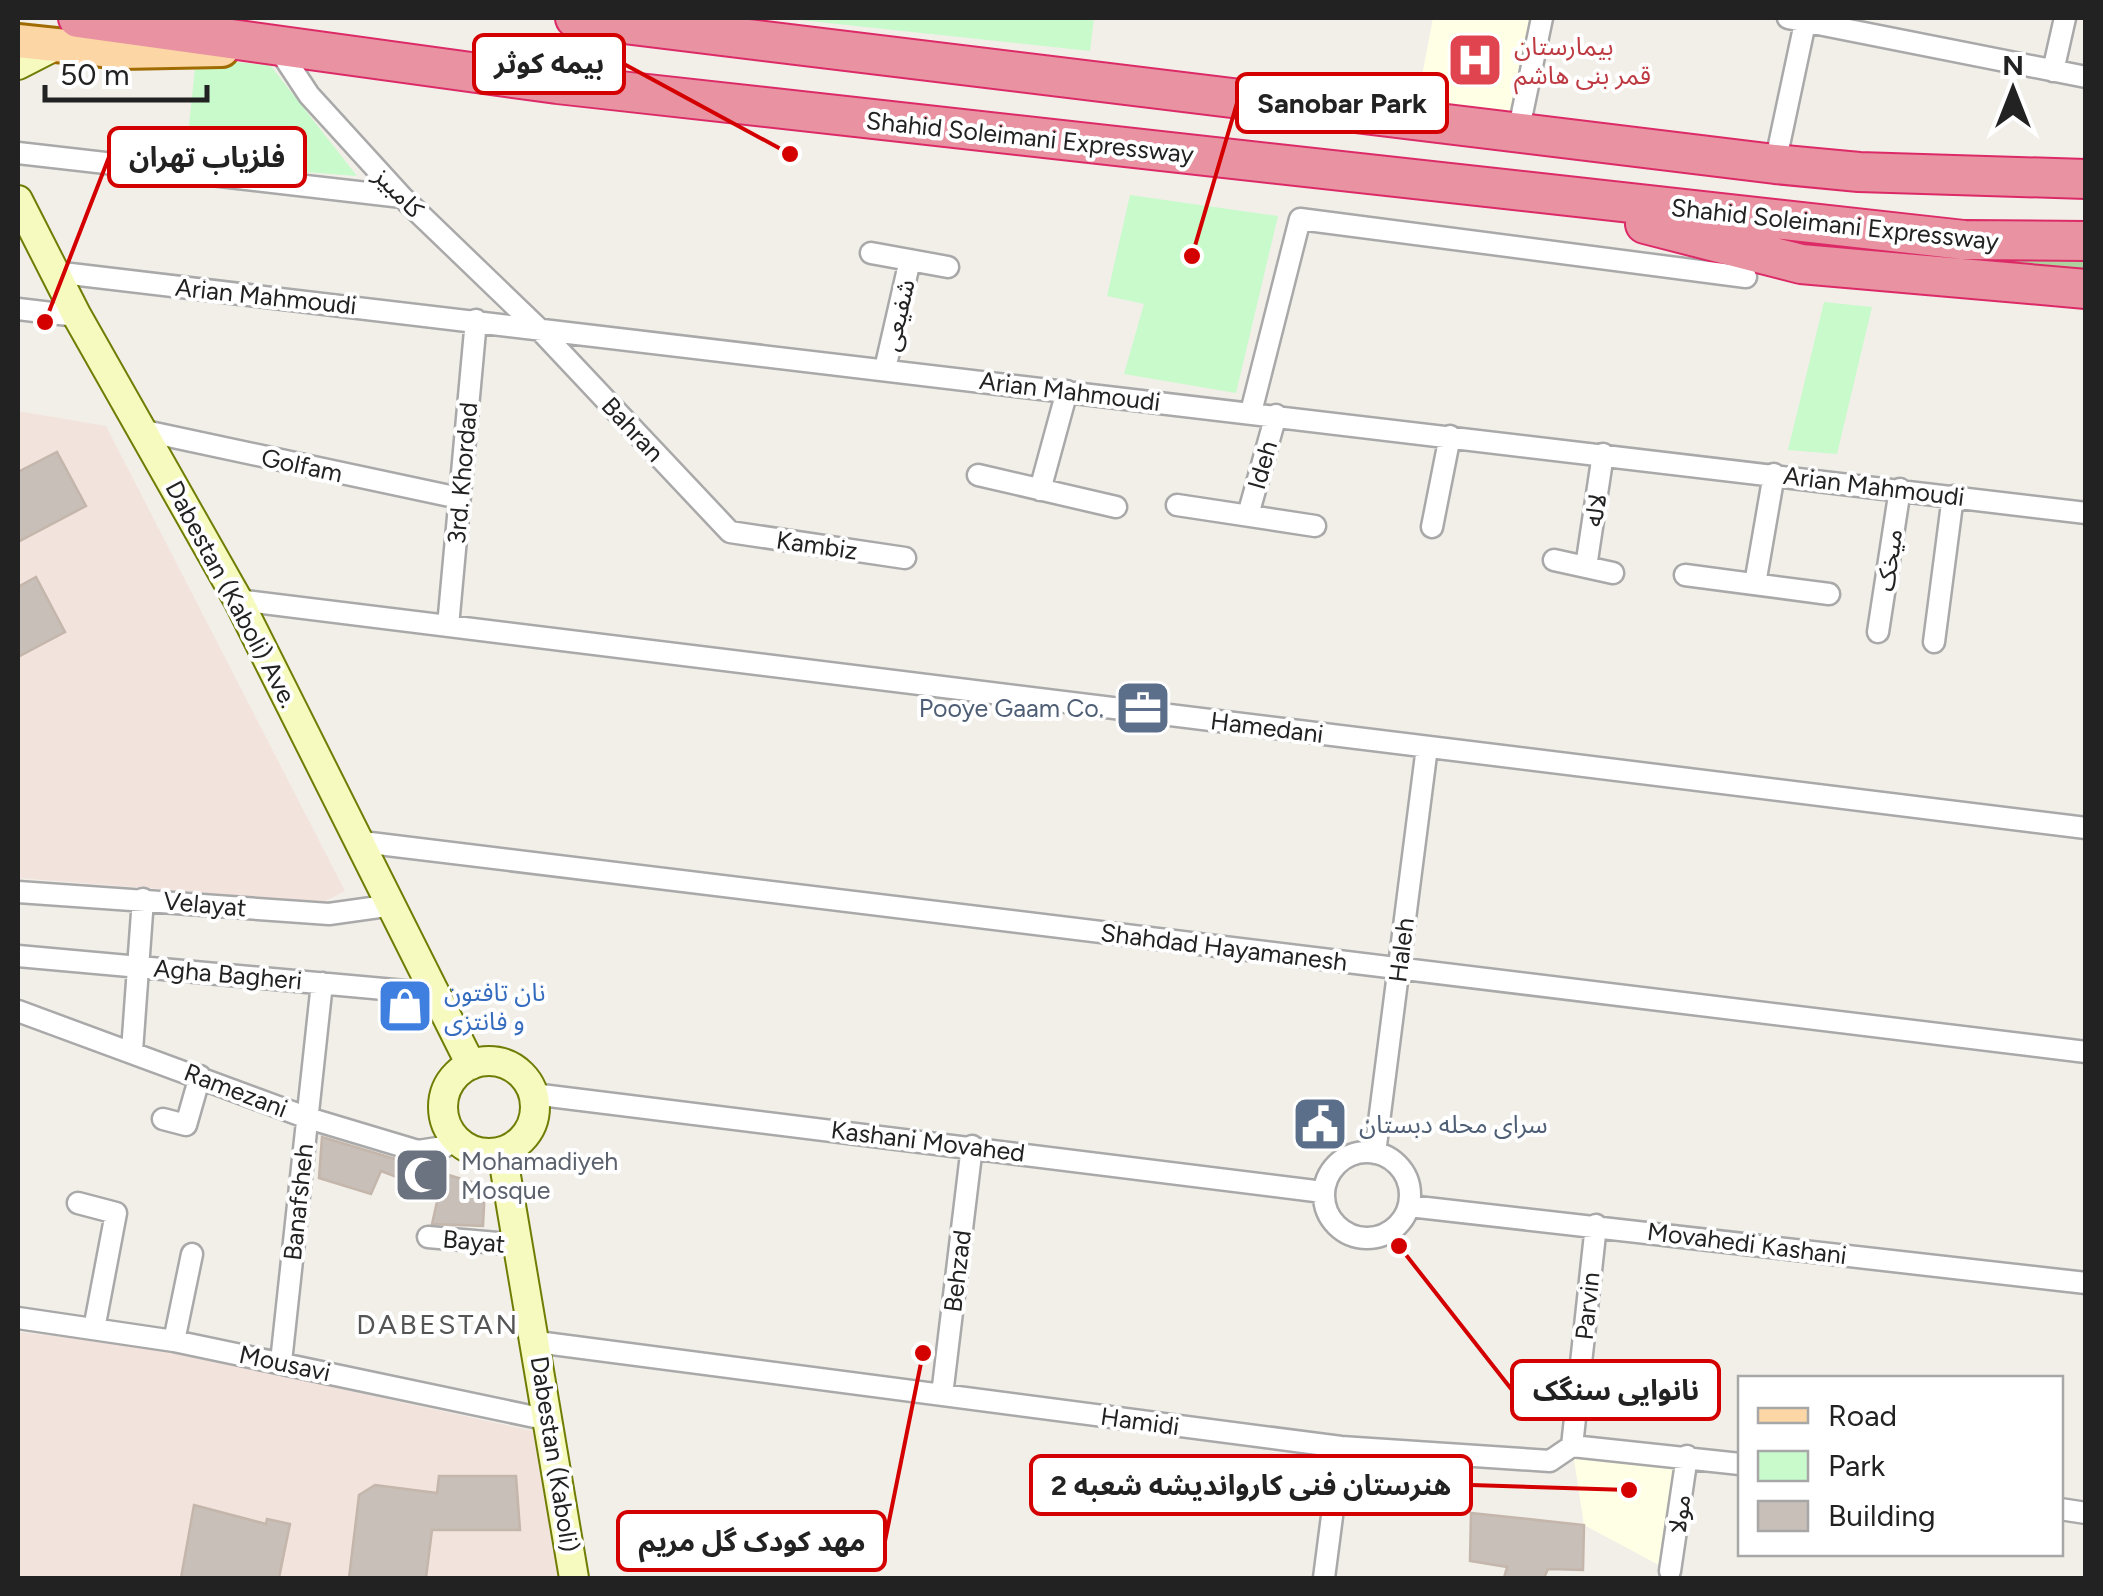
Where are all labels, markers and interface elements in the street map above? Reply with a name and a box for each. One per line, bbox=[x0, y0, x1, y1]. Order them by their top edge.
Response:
hospital icon: بیمارستان قمر بنی هاشم bbox=[1445, 30, 1505, 90]
place label: بیمارستان قمر بنی هاشم bbox=[1514, 31, 1651, 95]
callout: بیمه کوثر bbox=[474, 35, 624, 93]
scale bar bbox=[45, 40, 208, 102]
north arrow bbox=[1963, 40, 2063, 140]
text: بیمه کوثر bbox=[493, 46, 604, 80]
text: N bbox=[2002, 48, 2024, 82]
text: 50 m bbox=[60, 56, 129, 93]
callout: Sanobar Park bbox=[1237, 74, 1447, 132]
text: Sanobar Park bbox=[1257, 86, 1427, 120]
street label: Shahid Soleimani Expressway bbox=[865, 105, 1195, 169]
callout: فلزیاب تهران bbox=[109, 128, 305, 186]
text: فلزیاب تهران bbox=[129, 140, 285, 175]
street label: کامبیز bbox=[367, 160, 431, 224]
street label: Shahid Soleimani Expressway bbox=[1670, 192, 2000, 256]
street label: Arian Mahmoudi bbox=[174, 272, 358, 320]
street label: شفیعی bbox=[875, 276, 921, 354]
street label: Arian Mahmoudi bbox=[978, 365, 1162, 417]
street label: Bahran bbox=[596, 391, 670, 467]
street label: 3rd. Khordad bbox=[441, 401, 483, 545]
street label: Ideh bbox=[1241, 437, 1283, 493]
street label: Golfam bbox=[259, 442, 345, 488]
street label: Arian Mahmoudi bbox=[1782, 460, 1966, 512]
street label: Dabestan (Kaboli) Ave. bbox=[160, 476, 304, 712]
street label: لاله bbox=[1578, 491, 1612, 529]
street label: Kambiz bbox=[774, 524, 860, 566]
street label: میخک bbox=[1870, 527, 1908, 593]
office icon: Pooye Gaam Co. bbox=[1113, 678, 1173, 738]
place label: Pooye Gaam Co. bbox=[919, 693, 1104, 723]
street label: Hamedani bbox=[1209, 705, 1325, 749]
street label: Velayat bbox=[162, 885, 248, 923]
street label: Haleh bbox=[1382, 916, 1420, 984]
street label: Shahdad Hayamanesh bbox=[1099, 917, 1349, 977]
street label: Agha Bagheri bbox=[153, 953, 303, 995]
shop icon: نان تافتون و فانتزی bbox=[375, 976, 435, 1036]
place label: نان تافتون و فانتزی bbox=[444, 977, 545, 1036]
street label: Ramezani bbox=[180, 1057, 292, 1123]
public building icon: سرای محله دبستان bbox=[1290, 1094, 1350, 1154]
place label: سرای محله دبستان bbox=[1359, 1109, 1548, 1139]
street label: Kashani Movahed bbox=[829, 1114, 1027, 1168]
street label: Banafsheh bbox=[277, 1142, 319, 1262]
mosque icon: Mohamadiyeh Mosque bbox=[392, 1145, 452, 1205]
place label: Mohamadiyeh Mosque bbox=[461, 1146, 618, 1205]
street label: Movahedi Kashani bbox=[1645, 1216, 1849, 1270]
street label: Bayat bbox=[441, 1223, 507, 1259]
street label: Behzad bbox=[937, 1228, 977, 1314]
street label: Parvin bbox=[1569, 1271, 1605, 1341]
district label: DABESTAN bbox=[356, 1307, 520, 1341]
street label: Mousavi bbox=[237, 1339, 333, 1387]
street label: Dabestan (Kaboli) bbox=[525, 1354, 585, 1554]
callout: نانوایی سنگک bbox=[1512, 1361, 1719, 1419]
text: نانوایی سنگک bbox=[1533, 1373, 1699, 1407]
legend bbox=[1738, 1376, 2063, 1556]
text: Road bbox=[1828, 1397, 1897, 1434]
street label: Hamidi bbox=[1099, 1401, 1181, 1441]
text: Park bbox=[1828, 1447, 1886, 1484]
callout: هنرستان فنی کارواندیشه شعبه 2 bbox=[1031, 1456, 1471, 1514]
text: هنرستان فنی کارواندیشه شعبه 2 bbox=[1051, 1468, 1451, 1502]
street label: مولا bbox=[1661, 1492, 1697, 1536]
text: Building bbox=[1828, 1497, 1936, 1534]
callout: مهد کودک گل مریم bbox=[618, 1512, 885, 1570]
text: مهد کودک گل مریم bbox=[638, 1524, 866, 1563]

